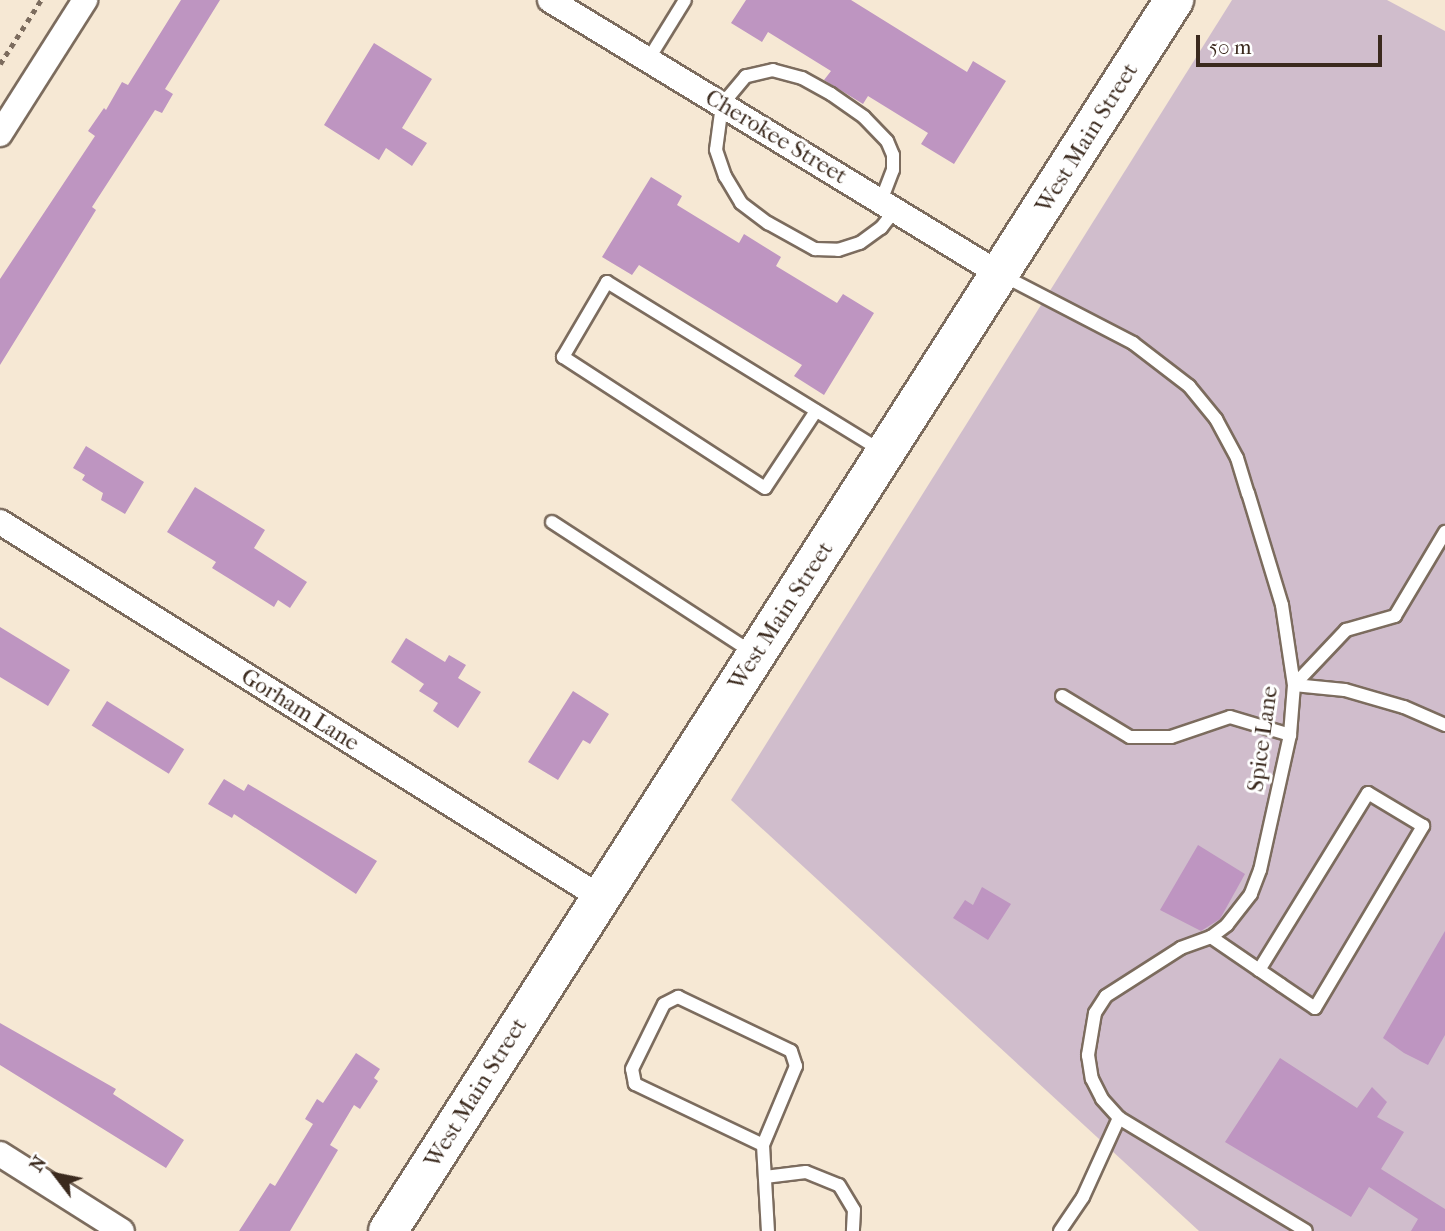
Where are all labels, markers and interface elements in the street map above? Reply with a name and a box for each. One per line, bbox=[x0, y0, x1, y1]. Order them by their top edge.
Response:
scale bar bbox=[1200, 21, 1386, 65]
text: 50 m bbox=[1209, 35, 1252, 59]
street label: West Main Street bbox=[1030, 58, 1144, 218]
street label: Cherokee Street bbox=[700, 84, 852, 190]
street label: West Main Street bbox=[723, 537, 839, 695]
street label: Gorham Lane bbox=[236, 663, 364, 757]
street label: Spice Lane bbox=[1242, 684, 1284, 794]
street label: West Main Street bbox=[419, 1013, 533, 1173]
north arrow bbox=[21, 1140, 91, 1210]
text: N bbox=[25, 1152, 51, 1176]

